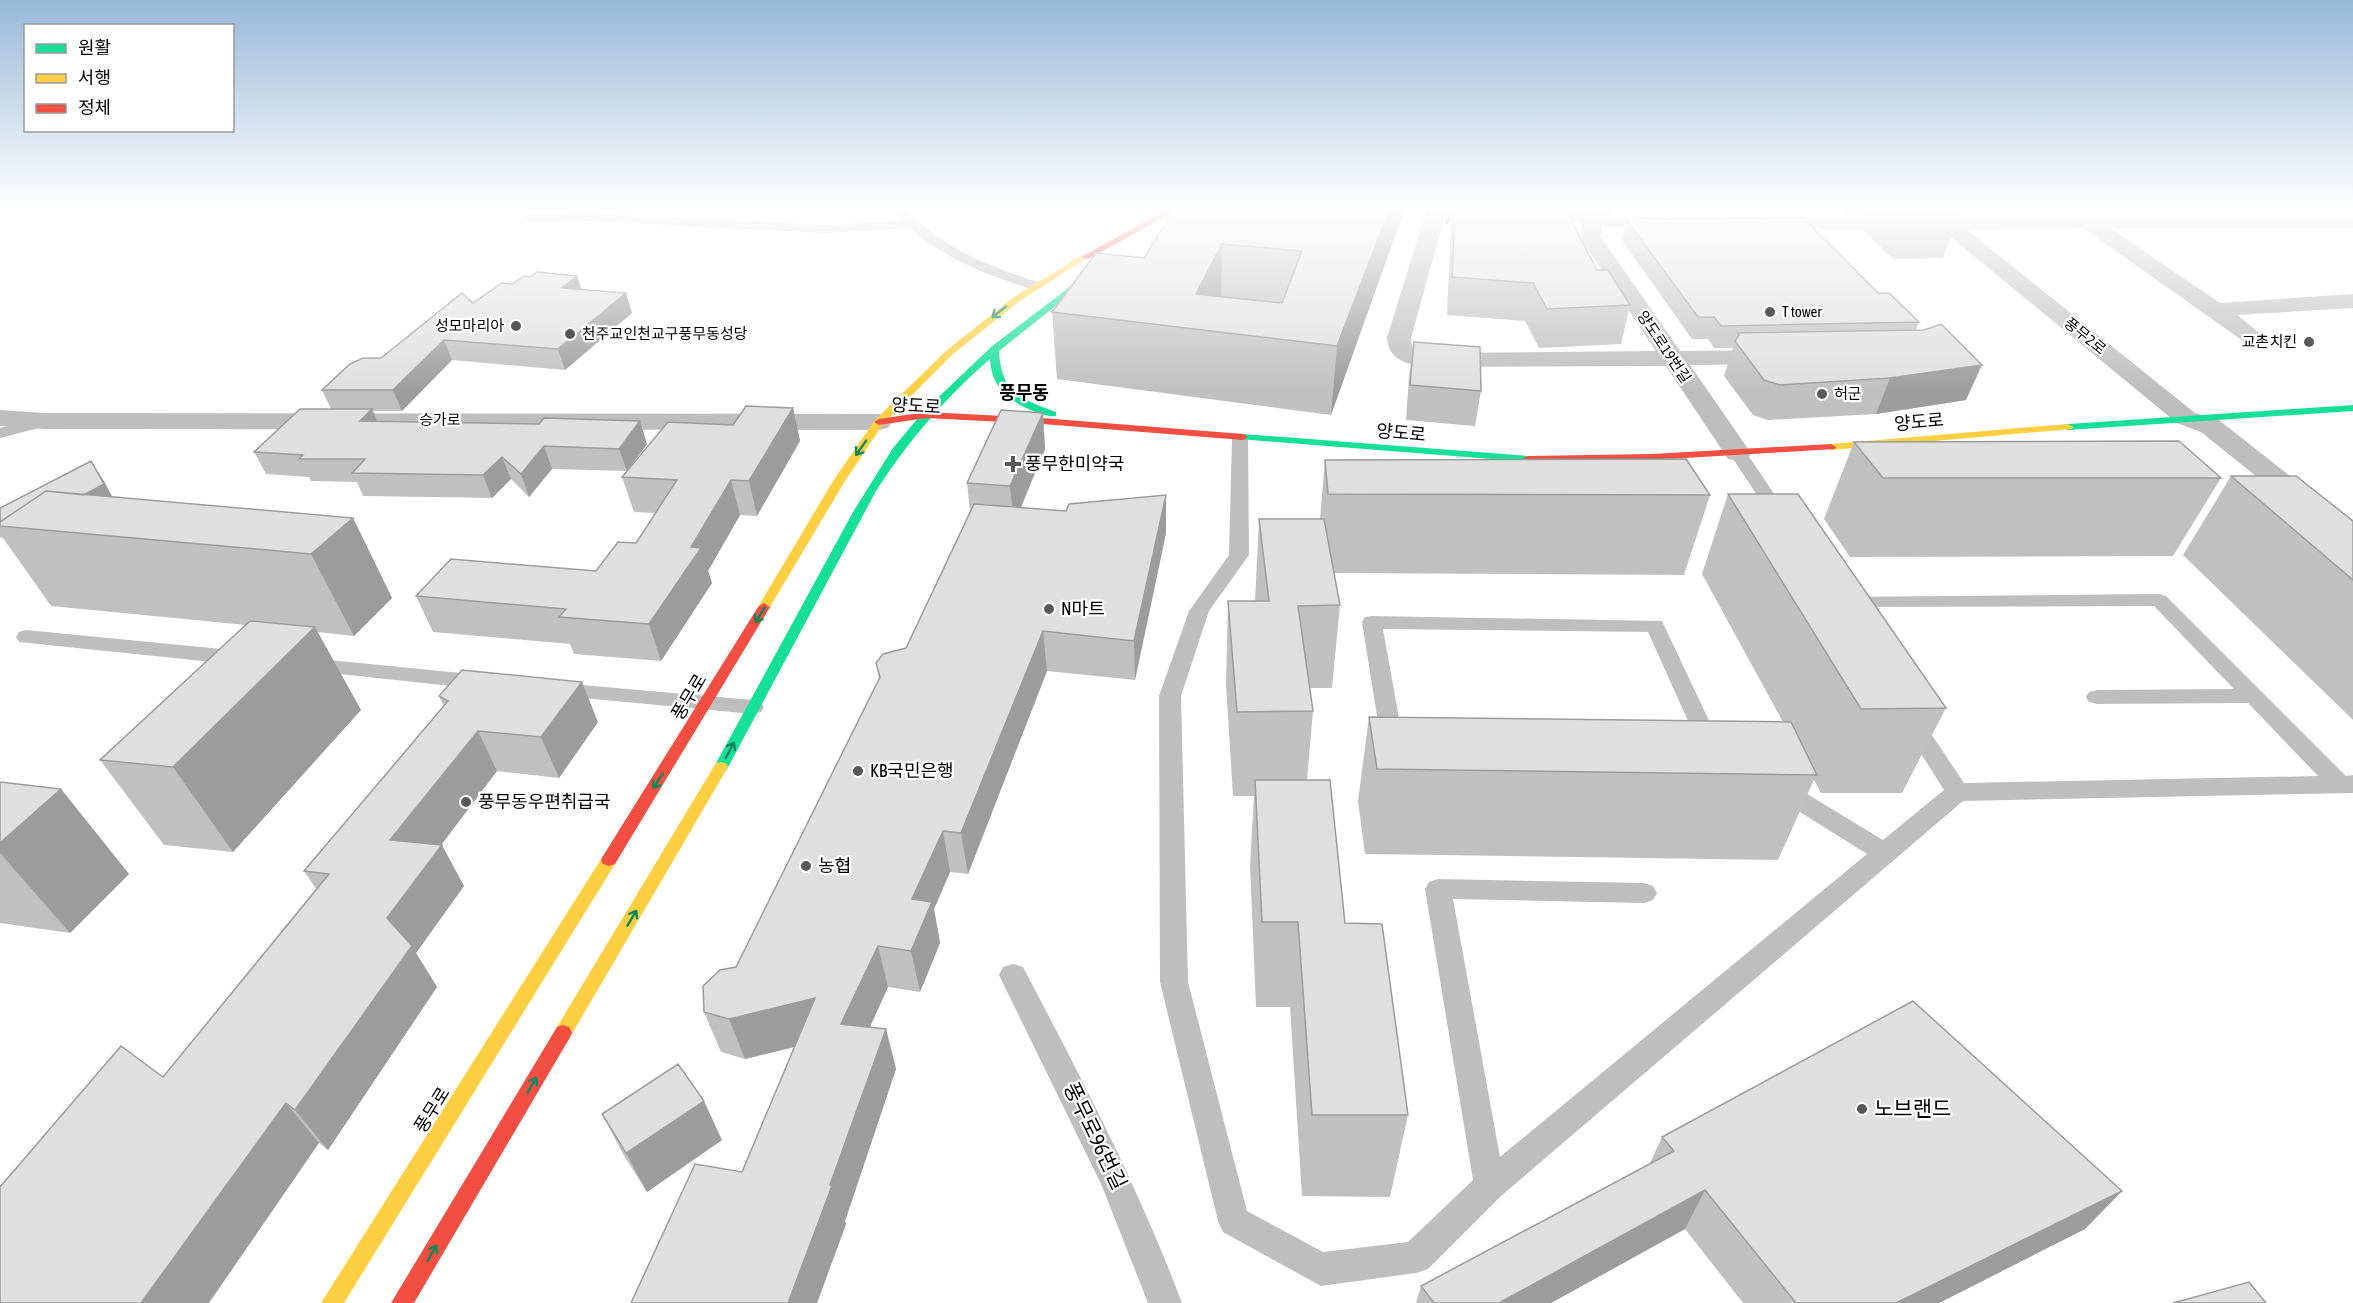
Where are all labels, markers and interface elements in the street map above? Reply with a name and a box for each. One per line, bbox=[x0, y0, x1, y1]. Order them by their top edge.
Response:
legend bbox=[24, 24, 234, 132]
text: 원활 bbox=[78, 37, 111, 58]
text: 서행 bbox=[78, 67, 111, 88]
text: 정체 bbox=[78, 97, 111, 118]
place label: T tower bbox=[1782, 303, 1822, 320]
one-way arrow bbox=[992, 305, 1008, 318]
marker: T tower bbox=[1763, 305, 1777, 319]
street label: 양도로19번길 bbox=[1634, 308, 1695, 386]
street label: 풍무2로 bbox=[2061, 314, 2109, 357]
place label: 성모마리아 bbox=[435, 317, 504, 334]
marker: 성모마리아 bbox=[509, 319, 523, 333]
place label: 천주교인천교구풍무동성당 bbox=[582, 325, 748, 342]
marker: 천주교인천교구풍무동성당 bbox=[563, 327, 577, 341]
place label: 교촌치킨 bbox=[2242, 333, 2297, 350]
marker: 교촌치킨 bbox=[2302, 335, 2316, 349]
district label: 풍무동 bbox=[999, 382, 1049, 403]
place label: 허군 bbox=[1834, 385, 1862, 402]
marker: 허군 bbox=[1815, 387, 1829, 401]
street label: 양도로 bbox=[891, 394, 941, 417]
street label: 양도로 bbox=[1893, 409, 1945, 434]
street label: 승가로 bbox=[419, 411, 461, 428]
street label: 양도로 bbox=[1375, 420, 1427, 445]
one-way arrow bbox=[855, 439, 867, 456]
place label: 풍무한미약국 bbox=[1025, 453, 1124, 474]
marker: 풍무한미약국 bbox=[1006, 457, 1020, 471]
place label: N마트 bbox=[1061, 598, 1105, 619]
marker: N마트 bbox=[1042, 602, 1056, 616]
one-way arrow bbox=[753, 606, 765, 623]
street label: 풍무로 bbox=[667, 670, 710, 723]
one-way arrow bbox=[725, 741, 737, 759]
place label: KB국민은행 bbox=[870, 760, 954, 781]
marker: KB국민은행 bbox=[851, 764, 865, 778]
one-way arrow bbox=[651, 772, 663, 789]
place label: 풍무동우편취급국 bbox=[478, 791, 610, 812]
marker: 풍무동우편취급국 bbox=[459, 795, 473, 809]
place label: 농협 bbox=[818, 855, 851, 876]
marker: 농협 bbox=[799, 859, 813, 873]
one-way arrow bbox=[627, 910, 639, 927]
one-way arrow bbox=[526, 1077, 538, 1094]
street label: 풍무로96번길 bbox=[1060, 1078, 1132, 1193]
street label: 풍무로 bbox=[410, 1083, 454, 1136]
place label: 노브랜드 bbox=[1874, 1096, 1951, 1120]
marker: 노브랜드 bbox=[1855, 1102, 1869, 1116]
one-way arrow bbox=[426, 1244, 438, 1261]

